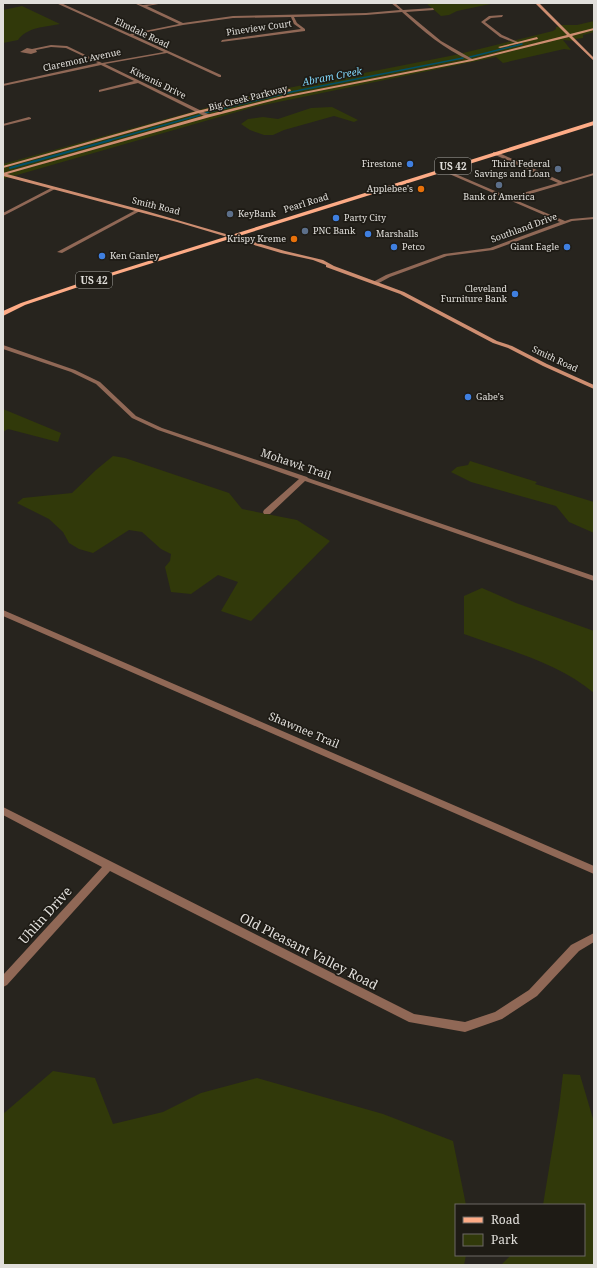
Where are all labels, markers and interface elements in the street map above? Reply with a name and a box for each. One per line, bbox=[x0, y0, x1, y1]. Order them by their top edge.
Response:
street label: Elmdale Road bbox=[113, 14, 172, 51]
street label: Pineview Court bbox=[225, 16, 292, 39]
street label: Claremont Avenue bbox=[42, 45, 122, 74]
street label: Kiwanis Drive bbox=[128, 63, 189, 102]
water label: Abram Creek bbox=[300, 63, 363, 89]
street label: Big Creek Parkway bbox=[207, 81, 289, 114]
place label: Firestone bbox=[362, 157, 402, 170]
place label: Third Federal Savings and Loan bbox=[474, 157, 550, 180]
road number: US 42 bbox=[435, 158, 471, 174]
marker: Firestone bbox=[405, 159, 415, 169]
marker: Third Federal Savings and Loan bbox=[553, 164, 563, 174]
marker: Bank of America bbox=[494, 180, 504, 190]
place label: Applebee's bbox=[367, 182, 413, 195]
marker: Applebee's bbox=[416, 184, 426, 194]
street label: Pearl Road bbox=[282, 189, 330, 216]
place label: Bank of America bbox=[463, 190, 535, 203]
street label: Smith Road bbox=[131, 193, 182, 218]
place label: KeyBank bbox=[238, 207, 277, 220]
marker: KeyBank bbox=[225, 209, 235, 219]
street label: Southland Drive bbox=[489, 209, 559, 246]
place label: Party City bbox=[344, 211, 387, 224]
marker: Party City bbox=[331, 213, 341, 223]
place label: PNC Bank bbox=[313, 224, 356, 237]
marker: PNC Bank bbox=[300, 226, 310, 236]
place label: Marshalls bbox=[376, 227, 418, 240]
marker: Marshalls bbox=[363, 229, 373, 239]
place label: Krispy Kreme bbox=[227, 232, 286, 245]
marker: Krispy Kreme bbox=[289, 234, 299, 244]
place label: Petco bbox=[402, 240, 425, 253]
place label: Giant Eagle bbox=[510, 240, 559, 253]
marker: Petco bbox=[389, 242, 399, 252]
marker: Giant Eagle bbox=[562, 242, 572, 252]
place label: Ken Ganley bbox=[110, 249, 160, 262]
marker: Ken Ganley bbox=[97, 251, 107, 261]
road number: US 42 bbox=[76, 272, 112, 288]
place label: Cleveland Furniture Bank bbox=[441, 282, 508, 305]
marker: Cleveland Furniture Bank bbox=[510, 289, 520, 299]
street label: Smith Road bbox=[530, 342, 581, 375]
place label: Gabe's bbox=[476, 390, 504, 403]
marker: Gabe's bbox=[463, 392, 473, 402]
street label: Mohawk Trail bbox=[259, 444, 334, 483]
street label: Shawnee Trail bbox=[267, 708, 342, 751]
street label: Uhlin Drive bbox=[14, 882, 76, 948]
street label: Old Pleasant Valley Road bbox=[237, 908, 381, 994]
legend bbox=[455, 1204, 585, 1256]
text: Road bbox=[491, 1211, 521, 1228]
text: Park bbox=[491, 1231, 519, 1248]

